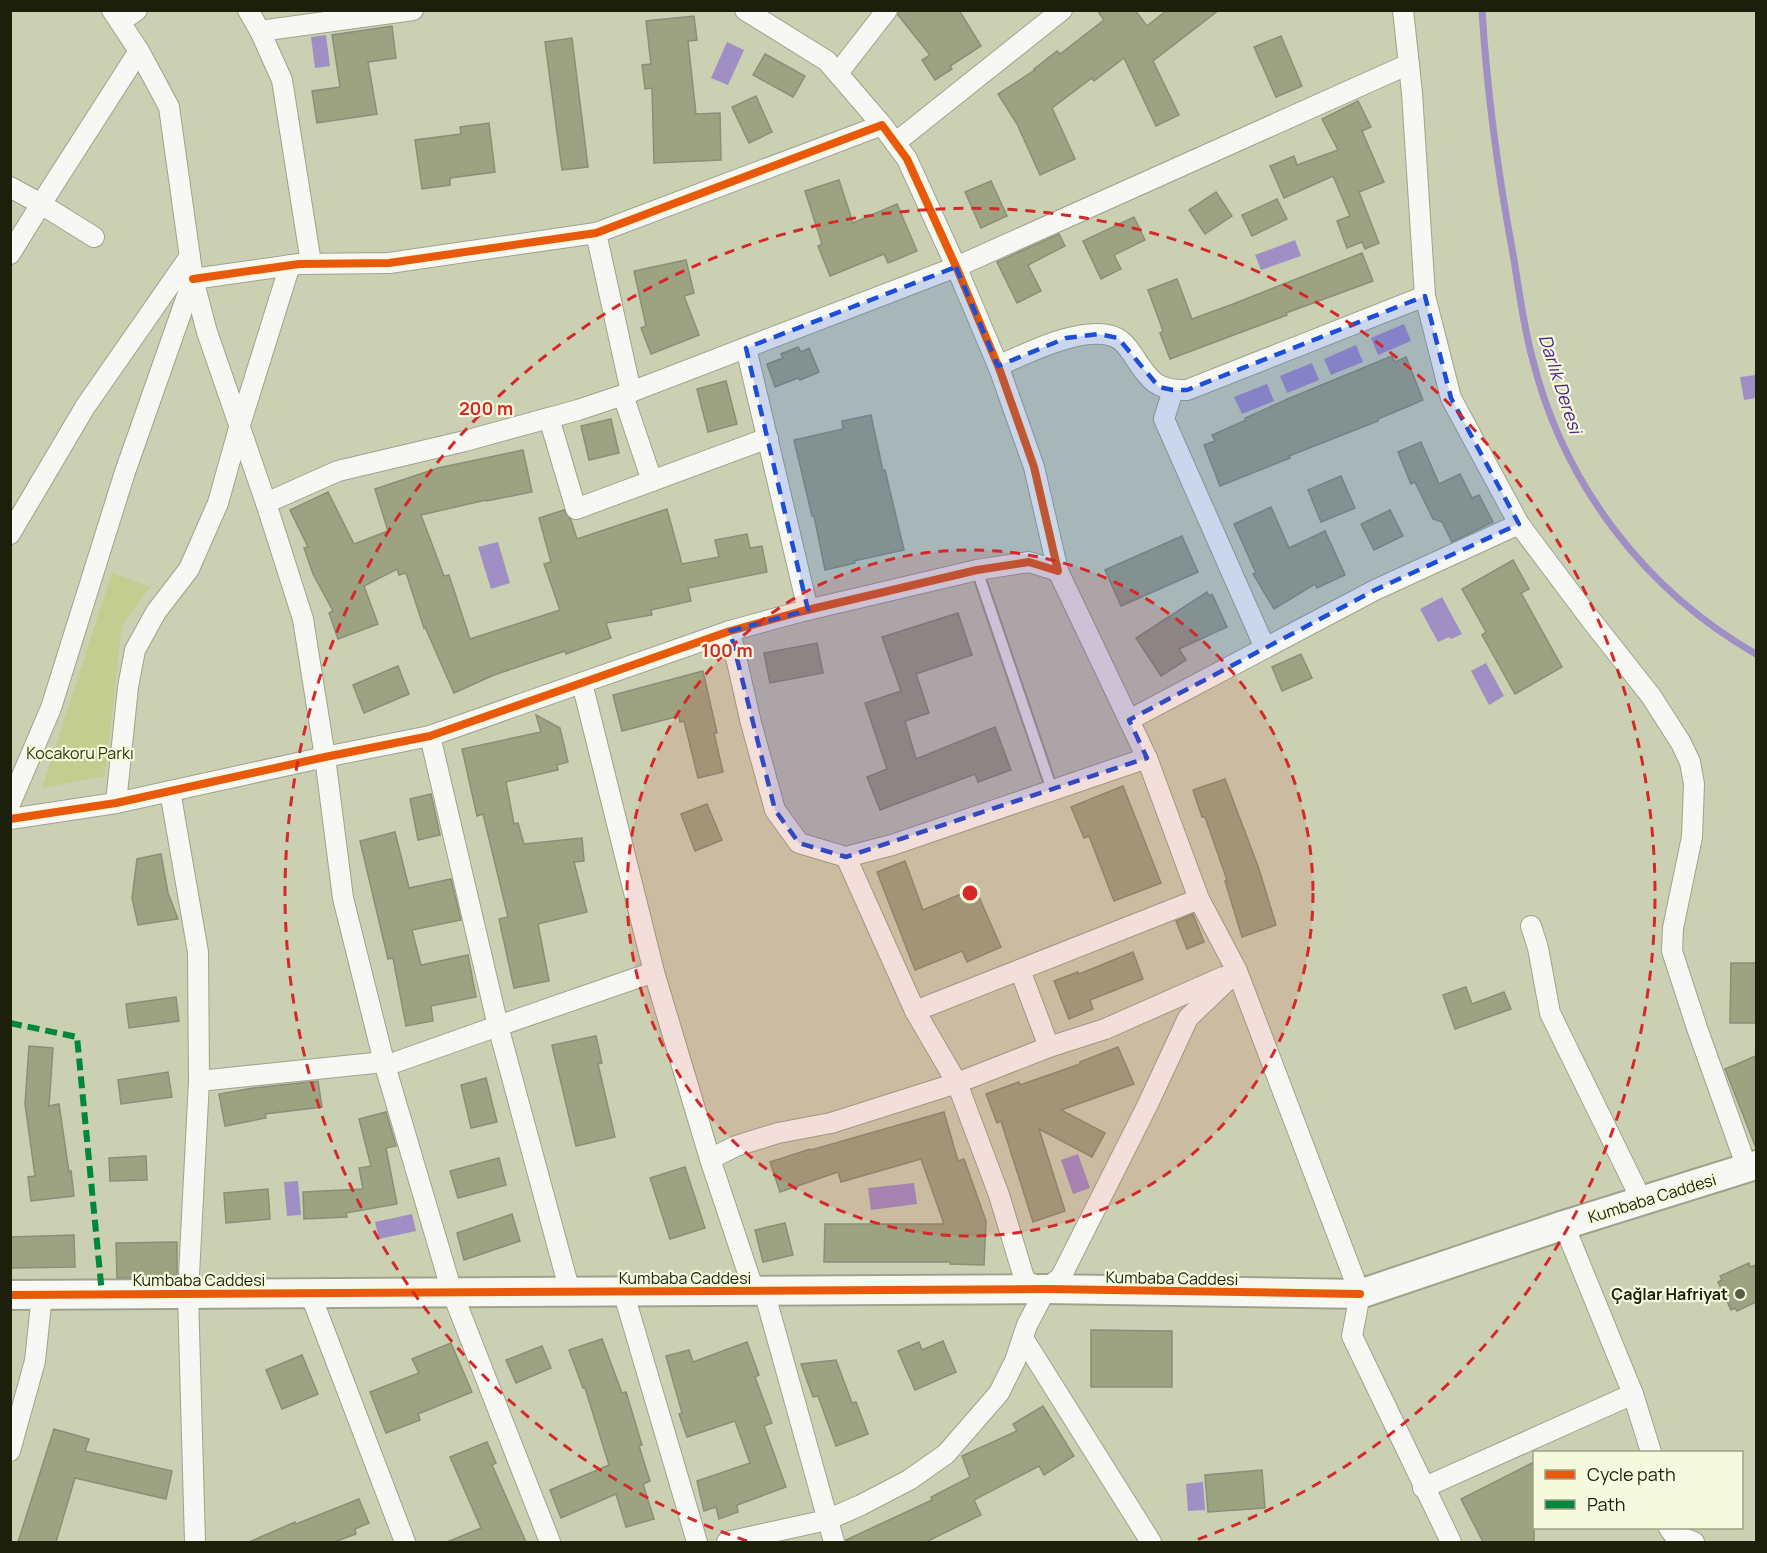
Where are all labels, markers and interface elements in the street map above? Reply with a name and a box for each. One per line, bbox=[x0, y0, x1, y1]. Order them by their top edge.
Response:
water label: Darlık Deresi bbox=[1534, 331, 1589, 439]
text: 200 m bbox=[459, 396, 513, 420]
text: 100 m bbox=[701, 638, 753, 662]
park label: Kocakoru Parkı bbox=[26, 742, 134, 764]
centre of rings bbox=[960, 883, 980, 903]
street label: Kumbaba Caddesi bbox=[1585, 1168, 1719, 1228]
street label: Kumbaba Caddesi bbox=[1105, 1266, 1239, 1290]
street label: Kumbaba Caddesi bbox=[619, 1267, 751, 1289]
street label: Kumbaba Caddesi bbox=[133, 1269, 265, 1291]
place label: Çağlar Hafriyat bbox=[1611, 1283, 1728, 1305]
marker: Çağlar Hafriyat bbox=[1733, 1287, 1747, 1301]
legend bbox=[1533, 1451, 1743, 1529]
text: Cycle path bbox=[1587, 1462, 1676, 1486]
text: Path bbox=[1587, 1492, 1625, 1516]

